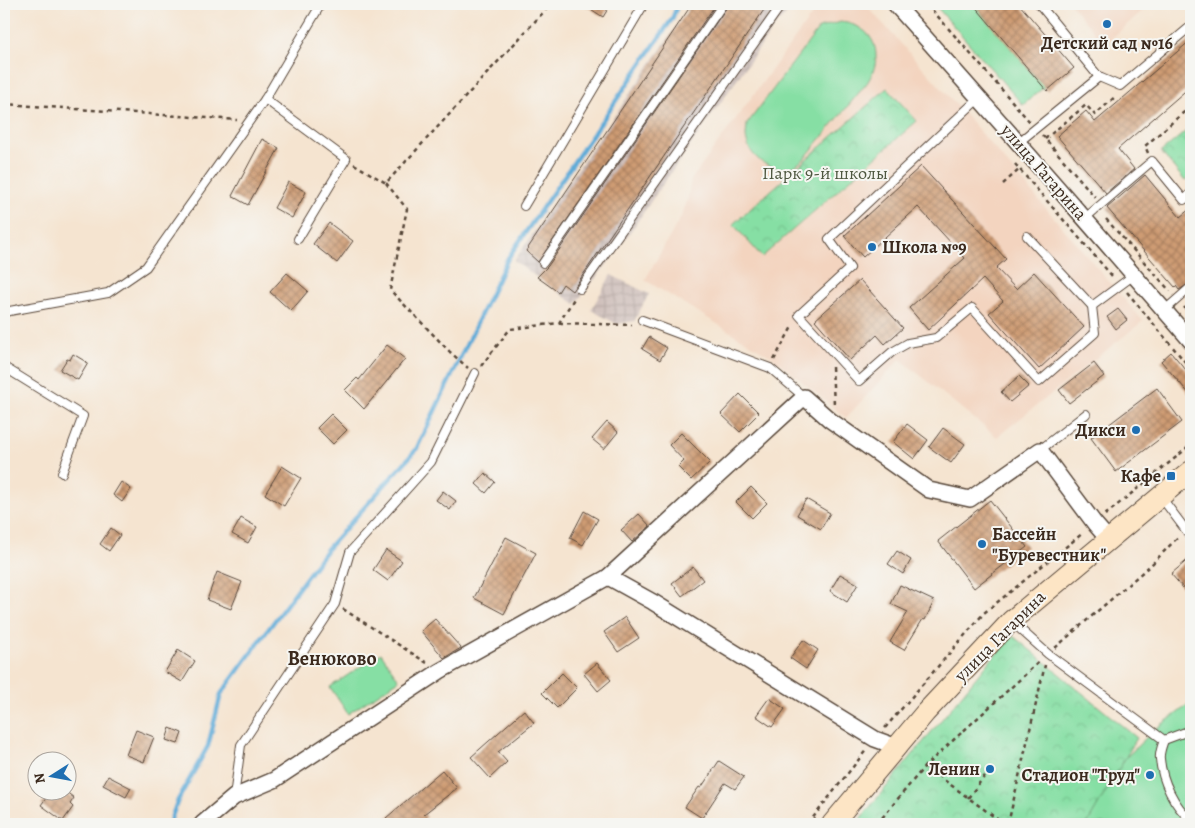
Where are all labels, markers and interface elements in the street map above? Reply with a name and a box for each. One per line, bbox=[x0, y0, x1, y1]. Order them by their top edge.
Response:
marker: Детский сад №16 bbox=[1101, 18, 1113, 30]
place label: Детский сад №16 bbox=[1041, 31, 1173, 55]
street label: улица Гагарина bbox=[995, 118, 1093, 226]
park label: Парк 9-й школы bbox=[762, 161, 888, 185]
place label: Школа №9 bbox=[882, 235, 967, 259]
marker: Школа №9 bbox=[866, 241, 878, 253]
place label: Дикси bbox=[1075, 418, 1126, 442]
marker: Дикси bbox=[1130, 424, 1142, 436]
place label: Кафе bbox=[1121, 464, 1161, 488]
marker: Кафе bbox=[1165, 470, 1177, 482]
place label: Бассейн "Буревестник" bbox=[992, 522, 1107, 567]
marker: Бассейн "Буревестник" bbox=[976, 538, 988, 550]
street label: улица Гагарина bbox=[948, 585, 1051, 688]
district label: Венюково bbox=[287, 645, 377, 672]
north arrow bbox=[28, 750, 78, 800]
place label: Ленин bbox=[928, 757, 980, 781]
marker: Ленин bbox=[984, 763, 996, 775]
place label: Стадион "Труд" bbox=[1021, 763, 1140, 787]
marker: Стадион "Труд" bbox=[1144, 769, 1156, 781]
text: N bbox=[29, 772, 50, 785]

